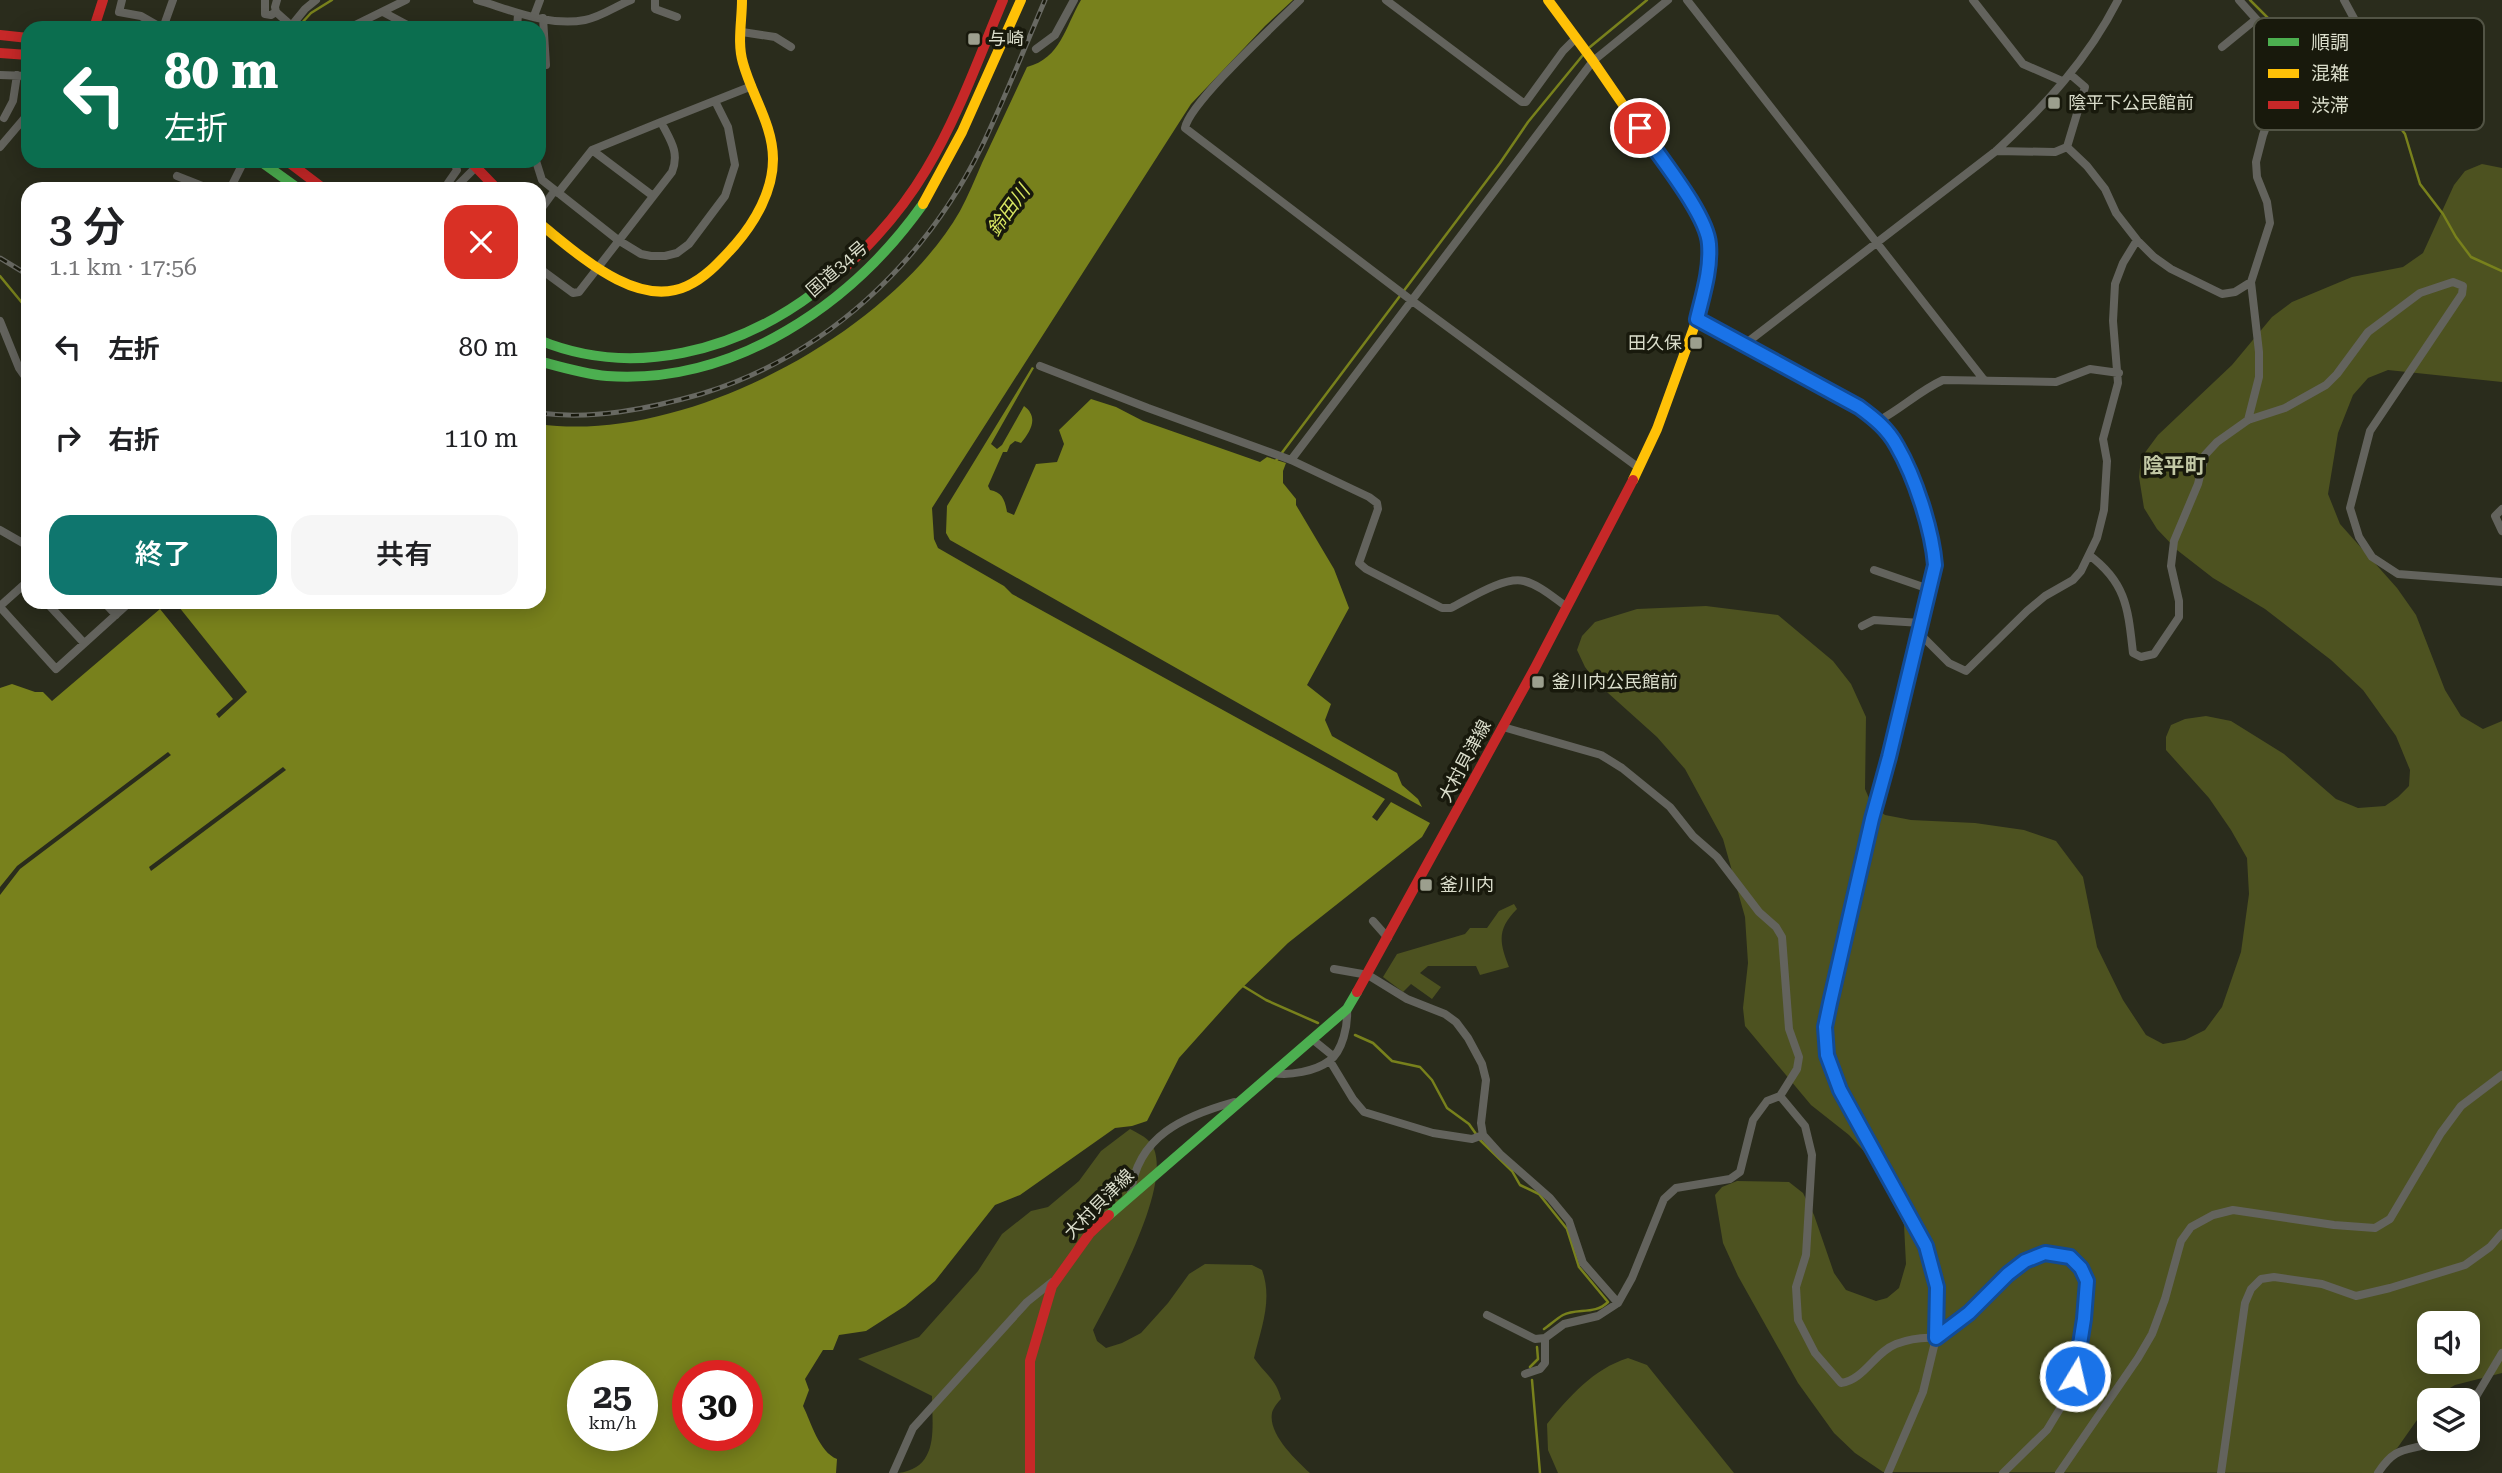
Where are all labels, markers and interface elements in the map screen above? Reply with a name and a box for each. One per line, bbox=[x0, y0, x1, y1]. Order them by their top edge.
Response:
legend bbox=[2254, 18, 2484, 130]
place label: 与崎 bbox=[988, 28, 1024, 49]
marker: 与崎 bbox=[966, 31, 982, 47]
text: 順調 bbox=[2311, 31, 2349, 54]
text: 80 m bbox=[164, 43, 279, 100]
icon: left bbox=[49, 49, 140, 140]
text: 混雑 bbox=[2311, 62, 2349, 85]
place label: 陰平下公民館前 bbox=[2068, 92, 2194, 113]
text: 渋滞 bbox=[2311, 94, 2349, 117]
marker: 陰平下公民館前 bbox=[2046, 95, 2062, 111]
pin bbox=[1610, 98, 1670, 158]
text: 左折 bbox=[164, 109, 228, 147]
icon: arrive bbox=[1621, 109, 1659, 147]
water label: 鈴田川 bbox=[982, 179, 1036, 240]
text: 3 分 bbox=[49, 203, 125, 252]
button: close bbox=[444, 205, 518, 279]
street label: 国道34号 bbox=[802, 236, 872, 301]
text: 1.1 km · 17:56 bbox=[49, 254, 197, 281]
icon: left bbox=[49, 328, 87, 366]
text: 80 m bbox=[459, 332, 518, 362]
place label: 田久保 bbox=[1628, 332, 1682, 353]
text: 左折 bbox=[108, 334, 160, 364]
marker: 田久保 bbox=[1688, 335, 1704, 351]
icon: right bbox=[49, 419, 87, 457]
text: 110 m bbox=[444, 423, 518, 453]
text: 右折 bbox=[108, 425, 160, 455]
district label: 陰平町 bbox=[2143, 454, 2206, 478]
button: 終了 bbox=[49, 515, 277, 595]
button: 共有 bbox=[291, 515, 518, 595]
place label: 釜川内公民館前 bbox=[1552, 671, 1678, 692]
marker: 釜川内公民館前 bbox=[1530, 674, 1546, 690]
street label: 大村貝津線 bbox=[1434, 716, 1495, 805]
place label: 釜川内 bbox=[1440, 874, 1494, 895]
marker: 釜川内 bbox=[1418, 877, 1434, 893]
street label: 大村貝津線 bbox=[1059, 1164, 1138, 1243]
map controls bbox=[2417, 1311, 2480, 1451]
button: sound bbox=[2417, 1311, 2480, 1374]
position arrow bbox=[2038, 1339, 2112, 1413]
speed limit sign: 30 bbox=[672, 1360, 763, 1451]
text: 25 bbox=[593, 1376, 632, 1417]
button: layers bbox=[2417, 1388, 2480, 1451]
text: km/h bbox=[588, 1412, 637, 1433]

